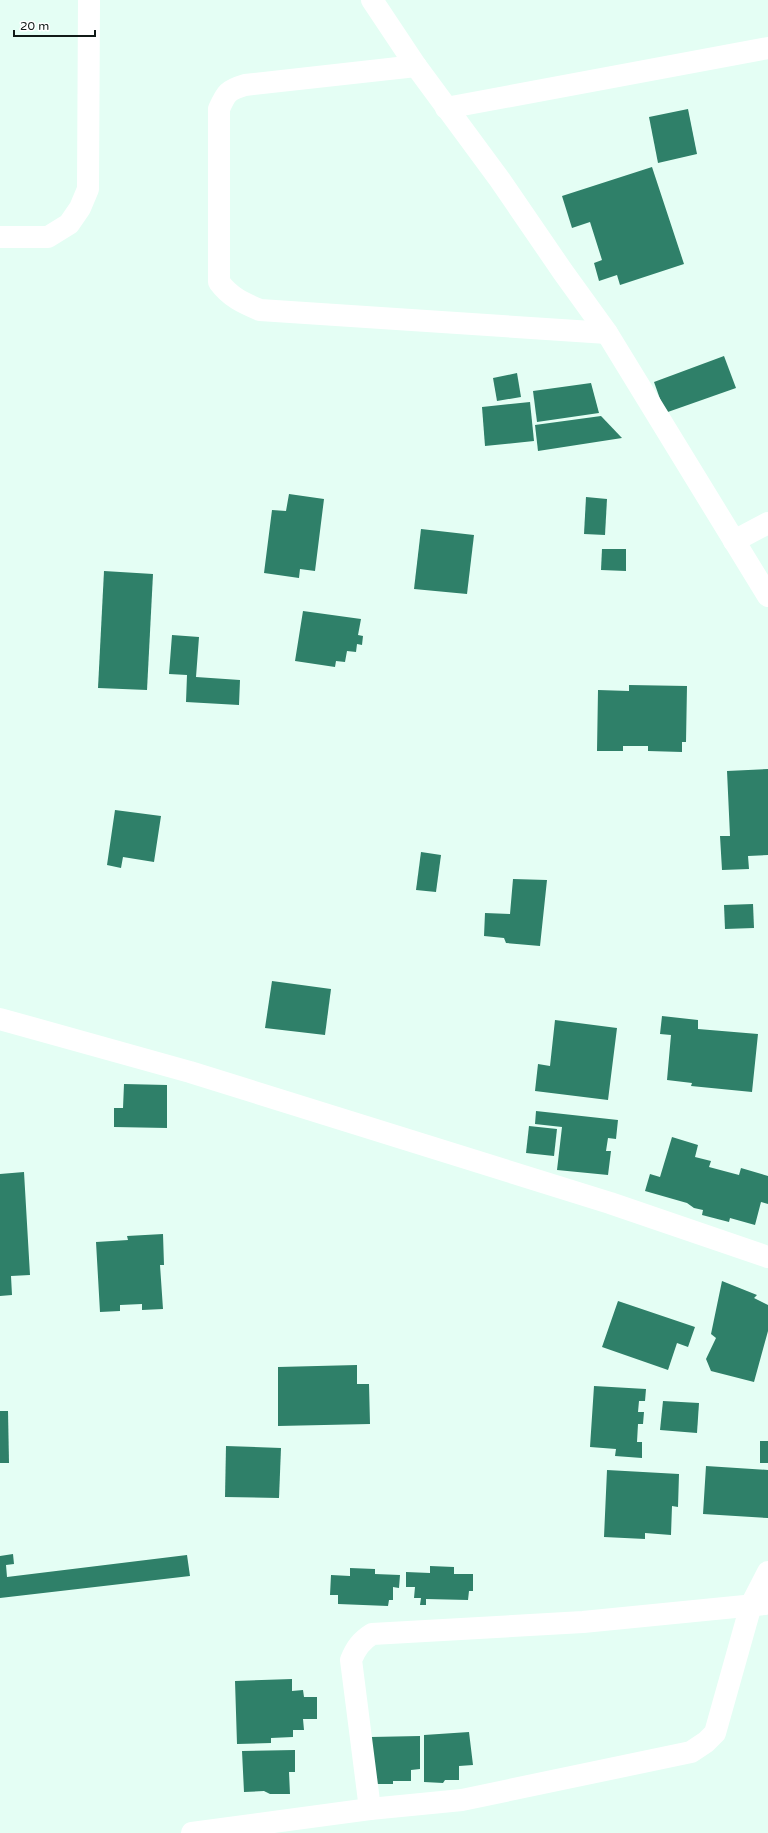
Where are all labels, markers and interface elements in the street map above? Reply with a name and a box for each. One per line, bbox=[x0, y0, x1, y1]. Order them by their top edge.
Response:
scale bar bbox=[14, 12, 95, 38]
text: 20 m bbox=[20, 19, 49, 33]

